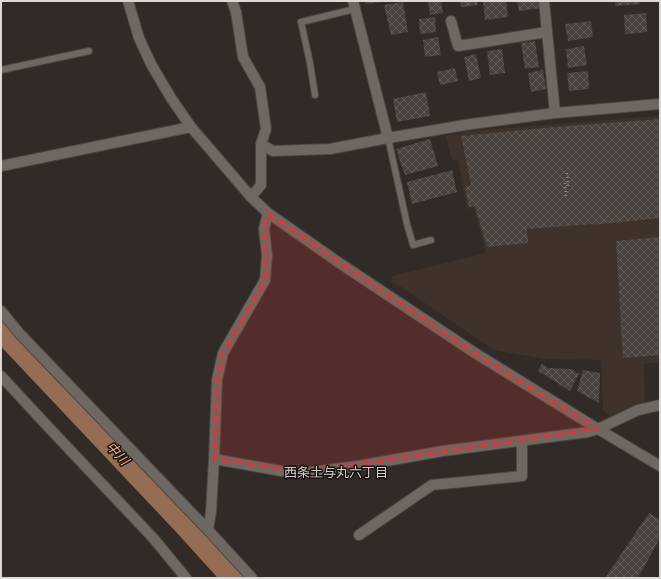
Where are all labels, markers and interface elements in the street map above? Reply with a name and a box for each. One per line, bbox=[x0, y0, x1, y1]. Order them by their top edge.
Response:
water label: 中川 bbox=[103, 438, 134, 469]
district label: 西条土与丸六丁目 bbox=[284, 464, 388, 480]

